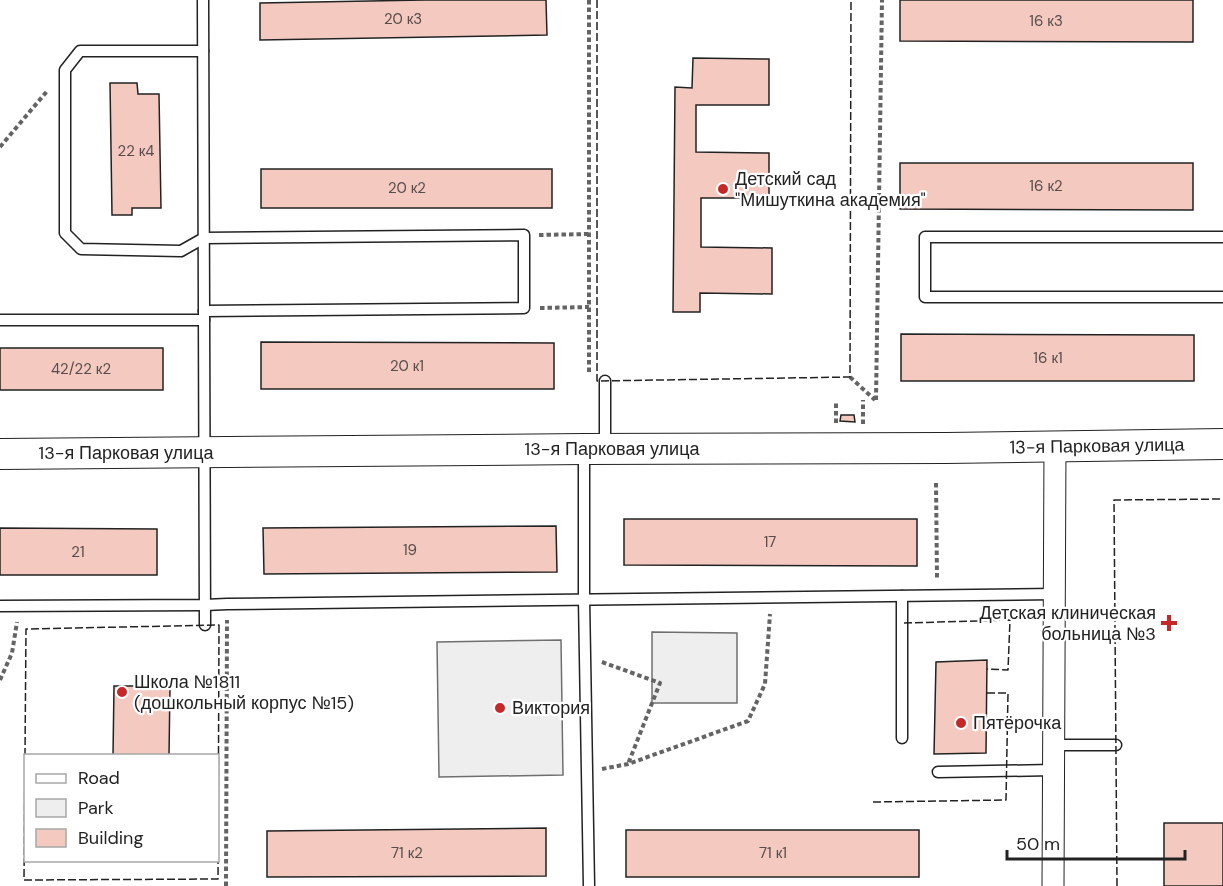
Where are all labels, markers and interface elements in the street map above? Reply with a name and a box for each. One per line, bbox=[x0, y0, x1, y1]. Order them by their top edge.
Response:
house number: 20 к3 bbox=[384, 9, 422, 29]
house number: 16 к3 bbox=[1029, 11, 1063, 31]
house number: 22 к4 bbox=[118, 141, 154, 161]
place label: Детский сад "Мишуткина академия" bbox=[735, 167, 926, 212]
house number: 16 к2 bbox=[1029, 176, 1063, 196]
house number: 20 к2 bbox=[388, 178, 426, 198]
marker: Детский сад "Мишуткина академия" bbox=[716, 182, 730, 196]
house number: 16 к1 bbox=[1033, 348, 1063, 368]
house number: 20 к1 bbox=[390, 356, 424, 376]
house number: 42/22 к2 bbox=[51, 359, 111, 379]
street label: 13-я Парковая улица bbox=[1009, 432, 1186, 460]
street label: 13-я Парковая улица bbox=[525, 437, 700, 461]
street label: 13-я Парковая улица bbox=[39, 441, 214, 465]
house number: 17 bbox=[764, 532, 776, 552]
house number: 19 bbox=[403, 540, 417, 560]
house number: 21 bbox=[71, 542, 85, 562]
place label: Детская клиническая больница №3 bbox=[979, 601, 1156, 646]
marker: Детская клиническая больница №3 bbox=[1160, 614, 1178, 632]
place label: Школа №1811 (дошкольный корпус №15) bbox=[134, 670, 354, 715]
marker: Школа №1811 (дошкольный корпус №15) bbox=[115, 685, 129, 699]
place label: Виктория bbox=[512, 696, 590, 720]
marker: Виктория bbox=[493, 701, 507, 715]
place label: Пятёрочка bbox=[973, 711, 1062, 735]
marker: Пятёрочка bbox=[954, 716, 968, 730]
legend bbox=[24, 754, 219, 862]
text: Road bbox=[78, 766, 120, 790]
text: Park bbox=[78, 796, 114, 820]
scale bar bbox=[1007, 823, 1186, 861]
text: Building bbox=[78, 826, 143, 850]
text: 50 m bbox=[1016, 832, 1060, 856]
house number: 71 к2 bbox=[391, 843, 423, 863]
house number: 71 к1 bbox=[759, 843, 787, 863]

